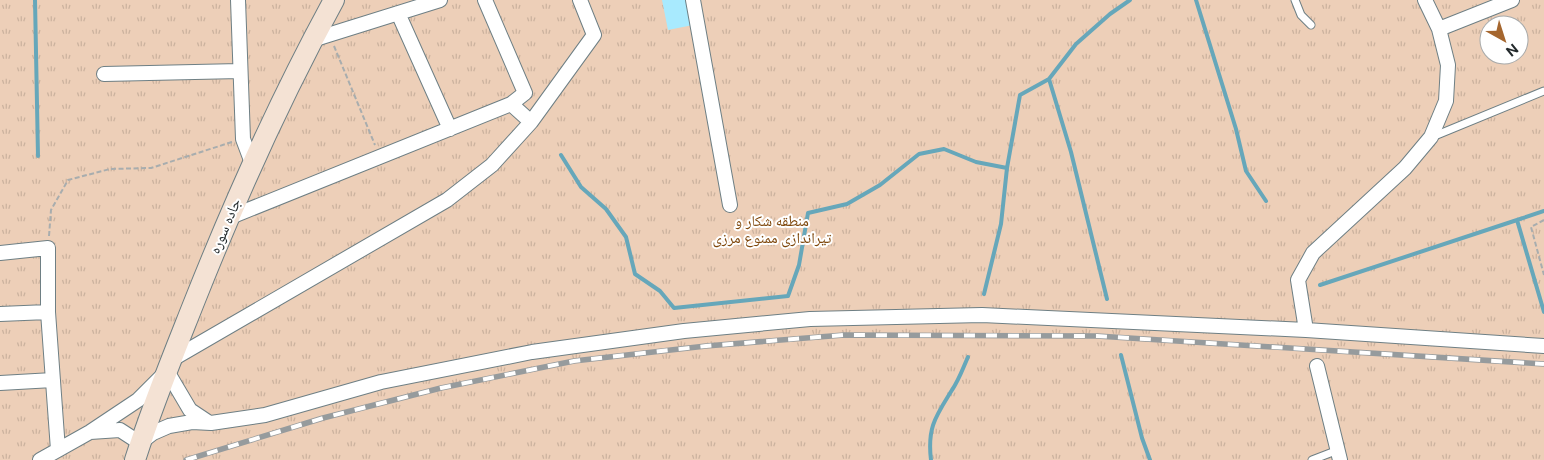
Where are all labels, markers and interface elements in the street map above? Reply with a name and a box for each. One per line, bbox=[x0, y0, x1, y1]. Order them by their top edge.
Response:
north arrow bbox=[1479, 15, 1529, 65]
text: N bbox=[1503, 40, 1521, 60]
street label: جاده سوره bbox=[205, 195, 245, 256]
park label: منطقه شکار و تیراندازی ممنوع مرزی bbox=[713, 212, 832, 248]

